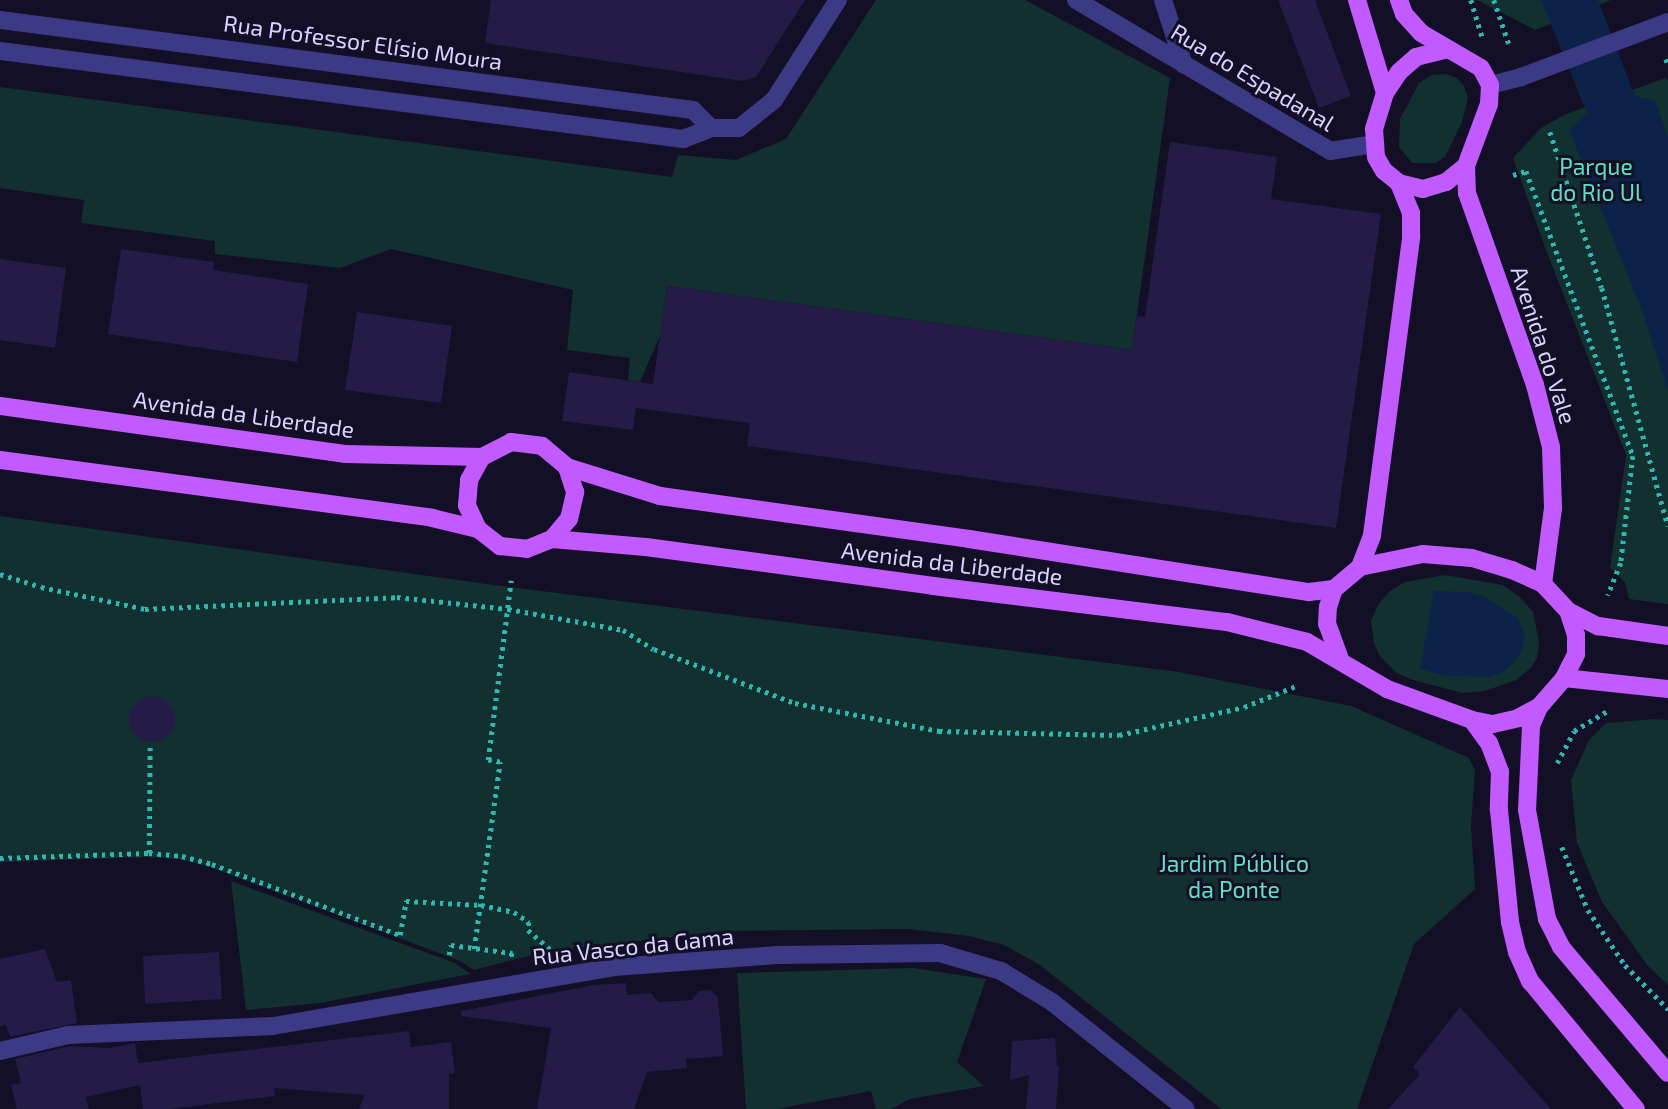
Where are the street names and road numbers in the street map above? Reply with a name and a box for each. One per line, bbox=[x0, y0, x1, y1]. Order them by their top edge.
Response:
street label: Rua Professor Elísio Moura bbox=[222, 9, 504, 75]
street label: Rua do Espadanal bbox=[1166, 17, 1340, 137]
street label: Avenida do Vale bbox=[1505, 262, 1583, 428]
street label: Avenida da Liberdade bbox=[132, 385, 356, 443]
street label: Avenida da Liberdade bbox=[840, 536, 1064, 590]
street label: Rua Vasco da Gama bbox=[531, 922, 735, 970]

